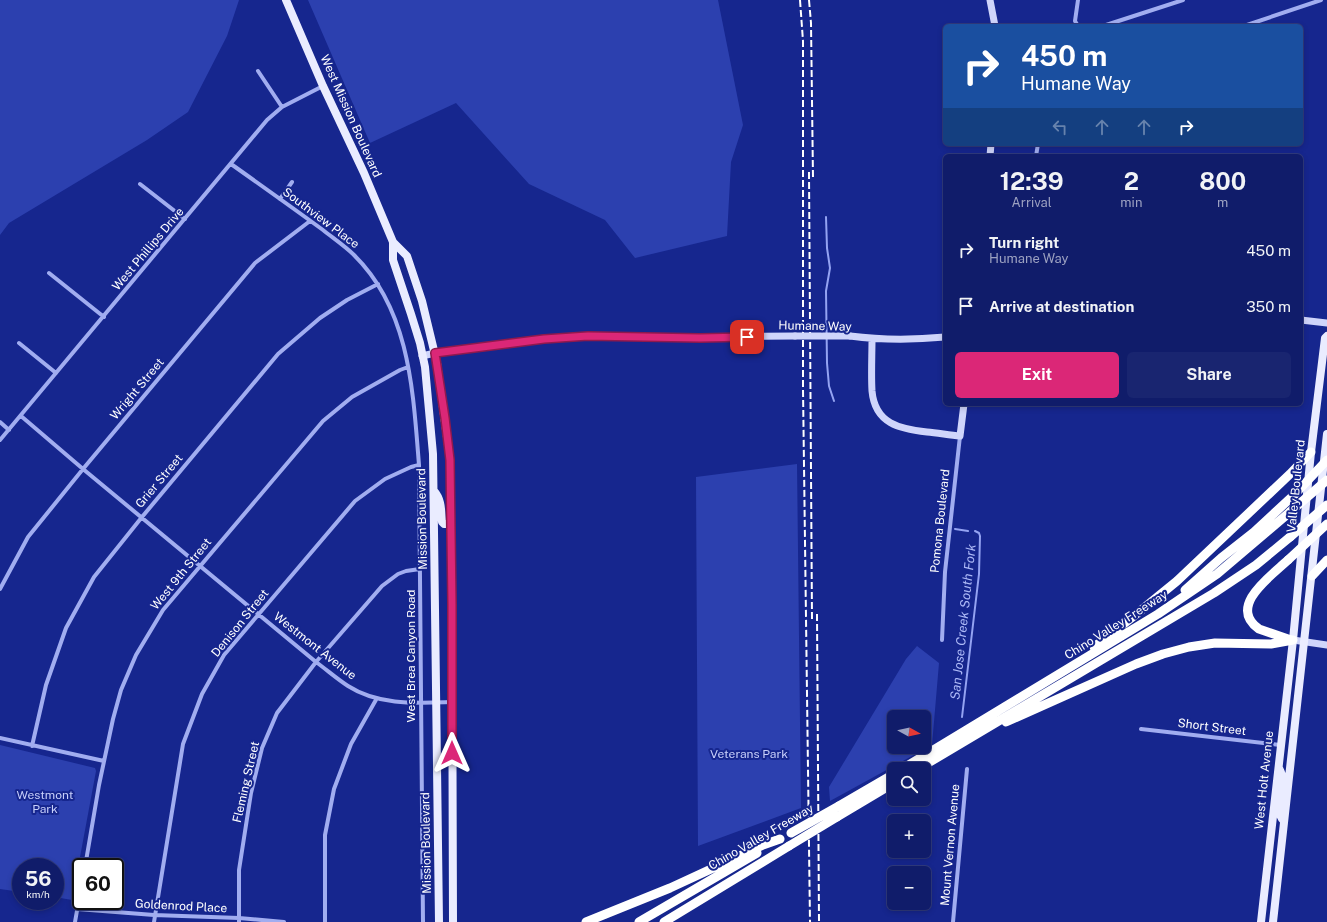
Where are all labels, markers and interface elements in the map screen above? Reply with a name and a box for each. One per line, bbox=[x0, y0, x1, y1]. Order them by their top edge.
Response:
text: 450 m bbox=[1021, 39, 1107, 72]
icon: right bbox=[955, 40, 1007, 92]
street label: West Mission Boulevard bbox=[318, 53, 384, 179]
text: Humane Way bbox=[1021, 73, 1131, 94]
icon: left bbox=[1049, 116, 1071, 138]
icon: ahead bbox=[1091, 116, 1113, 138]
icon: ahead bbox=[1133, 116, 1155, 138]
icon: right bbox=[1175, 116, 1197, 138]
text: 12:39 bbox=[1000, 167, 1064, 195]
text: 2 bbox=[1124, 167, 1139, 195]
text: 800 bbox=[1199, 167, 1246, 195]
street label: Southview Place bbox=[280, 185, 362, 251]
text: Arrival bbox=[1012, 195, 1052, 210]
text: min bbox=[1120, 195, 1142, 210]
text: m bbox=[1217, 195, 1228, 210]
street label: West Phillips Drive bbox=[109, 205, 187, 293]
text: Turn right bbox=[989, 234, 1059, 251]
icon: right bbox=[955, 239, 977, 261]
text: 450 m bbox=[1246, 242, 1291, 259]
text: Humane Way bbox=[989, 251, 1068, 266]
icon: arrive bbox=[955, 295, 977, 317]
text: Arrive at destination bbox=[989, 298, 1134, 315]
text: 350 m bbox=[1246, 298, 1291, 315]
street label: Humane Way bbox=[778, 318, 852, 334]
pin bbox=[730, 320, 764, 354]
icon: arrive bbox=[736, 326, 758, 348]
button: Exit bbox=[955, 352, 1119, 398]
button: Share bbox=[1127, 352, 1291, 398]
street label: Wright Street bbox=[107, 355, 167, 423]
street label: Valley Boulevard bbox=[1284, 439, 1308, 533]
street label: Grier Street bbox=[132, 451, 186, 511]
street label: Mission Boulevard bbox=[414, 468, 430, 570]
street label: Pomona Boulevard bbox=[928, 468, 952, 574]
street label: West 9th Street bbox=[148, 535, 214, 613]
water label: San Jose Creek South Fork bbox=[947, 543, 979, 701]
street label: Denison Street bbox=[209, 586, 272, 660]
street label: Chino Valley Freeway bbox=[1062, 587, 1171, 662]
street label: West Brea Canyon Road bbox=[404, 590, 418, 722]
street label: Westmont Avenue bbox=[271, 609, 359, 683]
north arrow bbox=[887, 710, 931, 754]
map controls bbox=[887, 710, 931, 910]
street label: Short Street bbox=[1177, 716, 1247, 738]
street label: West Holt Avenue bbox=[1252, 730, 1276, 830]
position arrow bbox=[431, 732, 473, 774]
street label: Fleming Street bbox=[230, 740, 262, 824]
park label: Veterans Park bbox=[710, 747, 788, 761]
button: search bbox=[887, 762, 931, 806]
street label: Mount Vernon Avenue bbox=[938, 783, 962, 906]
park label: Westmont Park bbox=[17, 788, 74, 816]
street label: Mission Boulevard bbox=[418, 792, 434, 894]
street label: Chino Valley Freeway bbox=[706, 801, 816, 873]
button: + bbox=[887, 814, 931, 858]
speed limit sign: 60 bbox=[72, 858, 124, 910]
button: − bbox=[887, 866, 931, 910]
text: 56 bbox=[25, 867, 51, 891]
text: km/h bbox=[26, 888, 50, 900]
street label: Goldenrod Place bbox=[135, 897, 228, 915]

